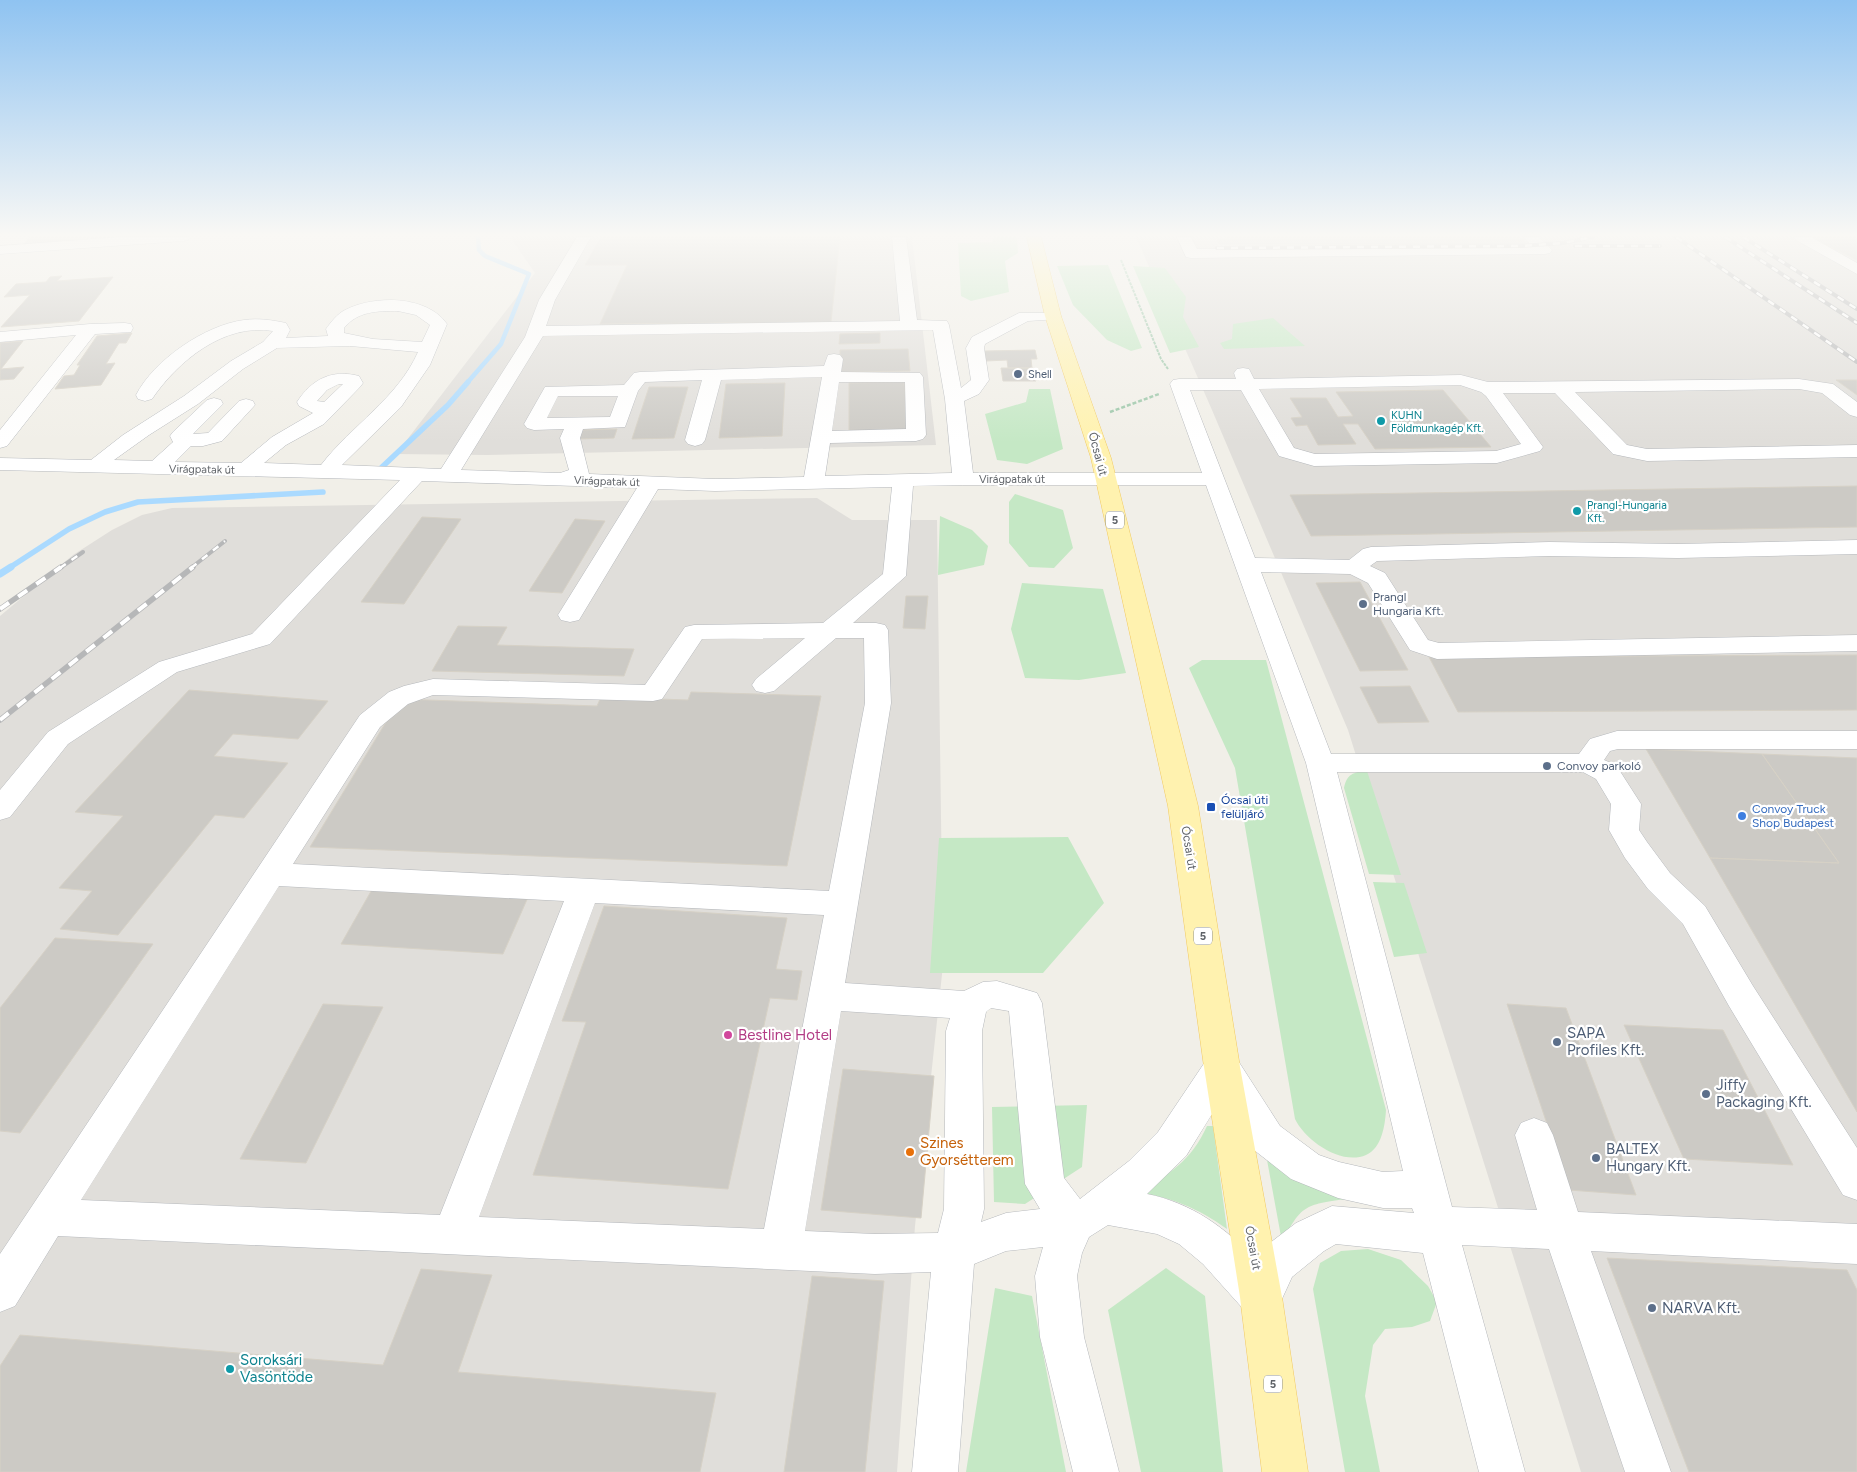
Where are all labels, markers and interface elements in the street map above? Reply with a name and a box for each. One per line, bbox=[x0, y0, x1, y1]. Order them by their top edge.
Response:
marker: Shell bbox=[1012, 368, 1024, 380]
place label: Shell bbox=[1028, 368, 1052, 381]
place label: KUHN Földmunkagép Kft. bbox=[1391, 409, 1484, 435]
marker: KUHN Földmunkagép Kft. bbox=[1375, 415, 1387, 427]
street label: Ócsai út bbox=[1085, 431, 1111, 478]
street label: Virágpatak út bbox=[169, 462, 235, 477]
street label: Virágpatak út bbox=[979, 473, 1045, 486]
street label: Virágpatak út bbox=[574, 474, 640, 489]
place label: Prangl-Hungaria Kft. bbox=[1587, 499, 1667, 525]
marker: Prangl-Hungaria Kft. bbox=[1571, 505, 1583, 517]
road number: 5 bbox=[1106, 512, 1124, 528]
place label: Prangl Hungaria Kft. bbox=[1373, 590, 1443, 618]
marker: Prangl Hungaria Kft. bbox=[1357, 598, 1369, 610]
place label: Convoy parkoló bbox=[1557, 759, 1641, 773]
marker: Convoy parkoló bbox=[1541, 760, 1553, 772]
place label: Ócsai úti felüljáró bbox=[1221, 793, 1268, 821]
marker: Ócsai úti felüljáró bbox=[1205, 801, 1217, 813]
place label: Convoy Truck Shop Budapest bbox=[1752, 802, 1834, 830]
marker: Convoy Truck Shop Budapest bbox=[1736, 810, 1748, 822]
street label: Ócsai út bbox=[1179, 825, 1199, 872]
road number: 5 bbox=[1194, 928, 1212, 944]
place label: SAPA Profiles Kft. bbox=[1567, 1024, 1644, 1059]
place label: Bestline Hotel bbox=[738, 1026, 832, 1044]
marker: Bestline Hotel bbox=[722, 1029, 734, 1041]
marker: SAPA Profiles Kft. bbox=[1551, 1036, 1563, 1048]
place label: Jiffy Packaging Kft. bbox=[1716, 1076, 1812, 1111]
marker: Jiffy Packaging Kft. bbox=[1700, 1088, 1712, 1100]
place label: Szines Gyorsétterem bbox=[920, 1134, 1014, 1169]
place label: BALTEX Hungary Kft. bbox=[1606, 1140, 1691, 1175]
marker: Szines Gyorsétterem bbox=[904, 1146, 916, 1158]
marker: BALTEX Hungary Kft. bbox=[1590, 1152, 1602, 1164]
street label: Ócsai út bbox=[1242, 1225, 1264, 1272]
place label: NARVA Kft. bbox=[1662, 1299, 1740, 1317]
marker: NARVA Kft. bbox=[1646, 1302, 1658, 1314]
place label: Soroksári Vasöntöde bbox=[240, 1351, 313, 1386]
marker: Soroksári Vasöntöde bbox=[224, 1363, 236, 1375]
road number: 5 bbox=[1264, 1376, 1282, 1392]

